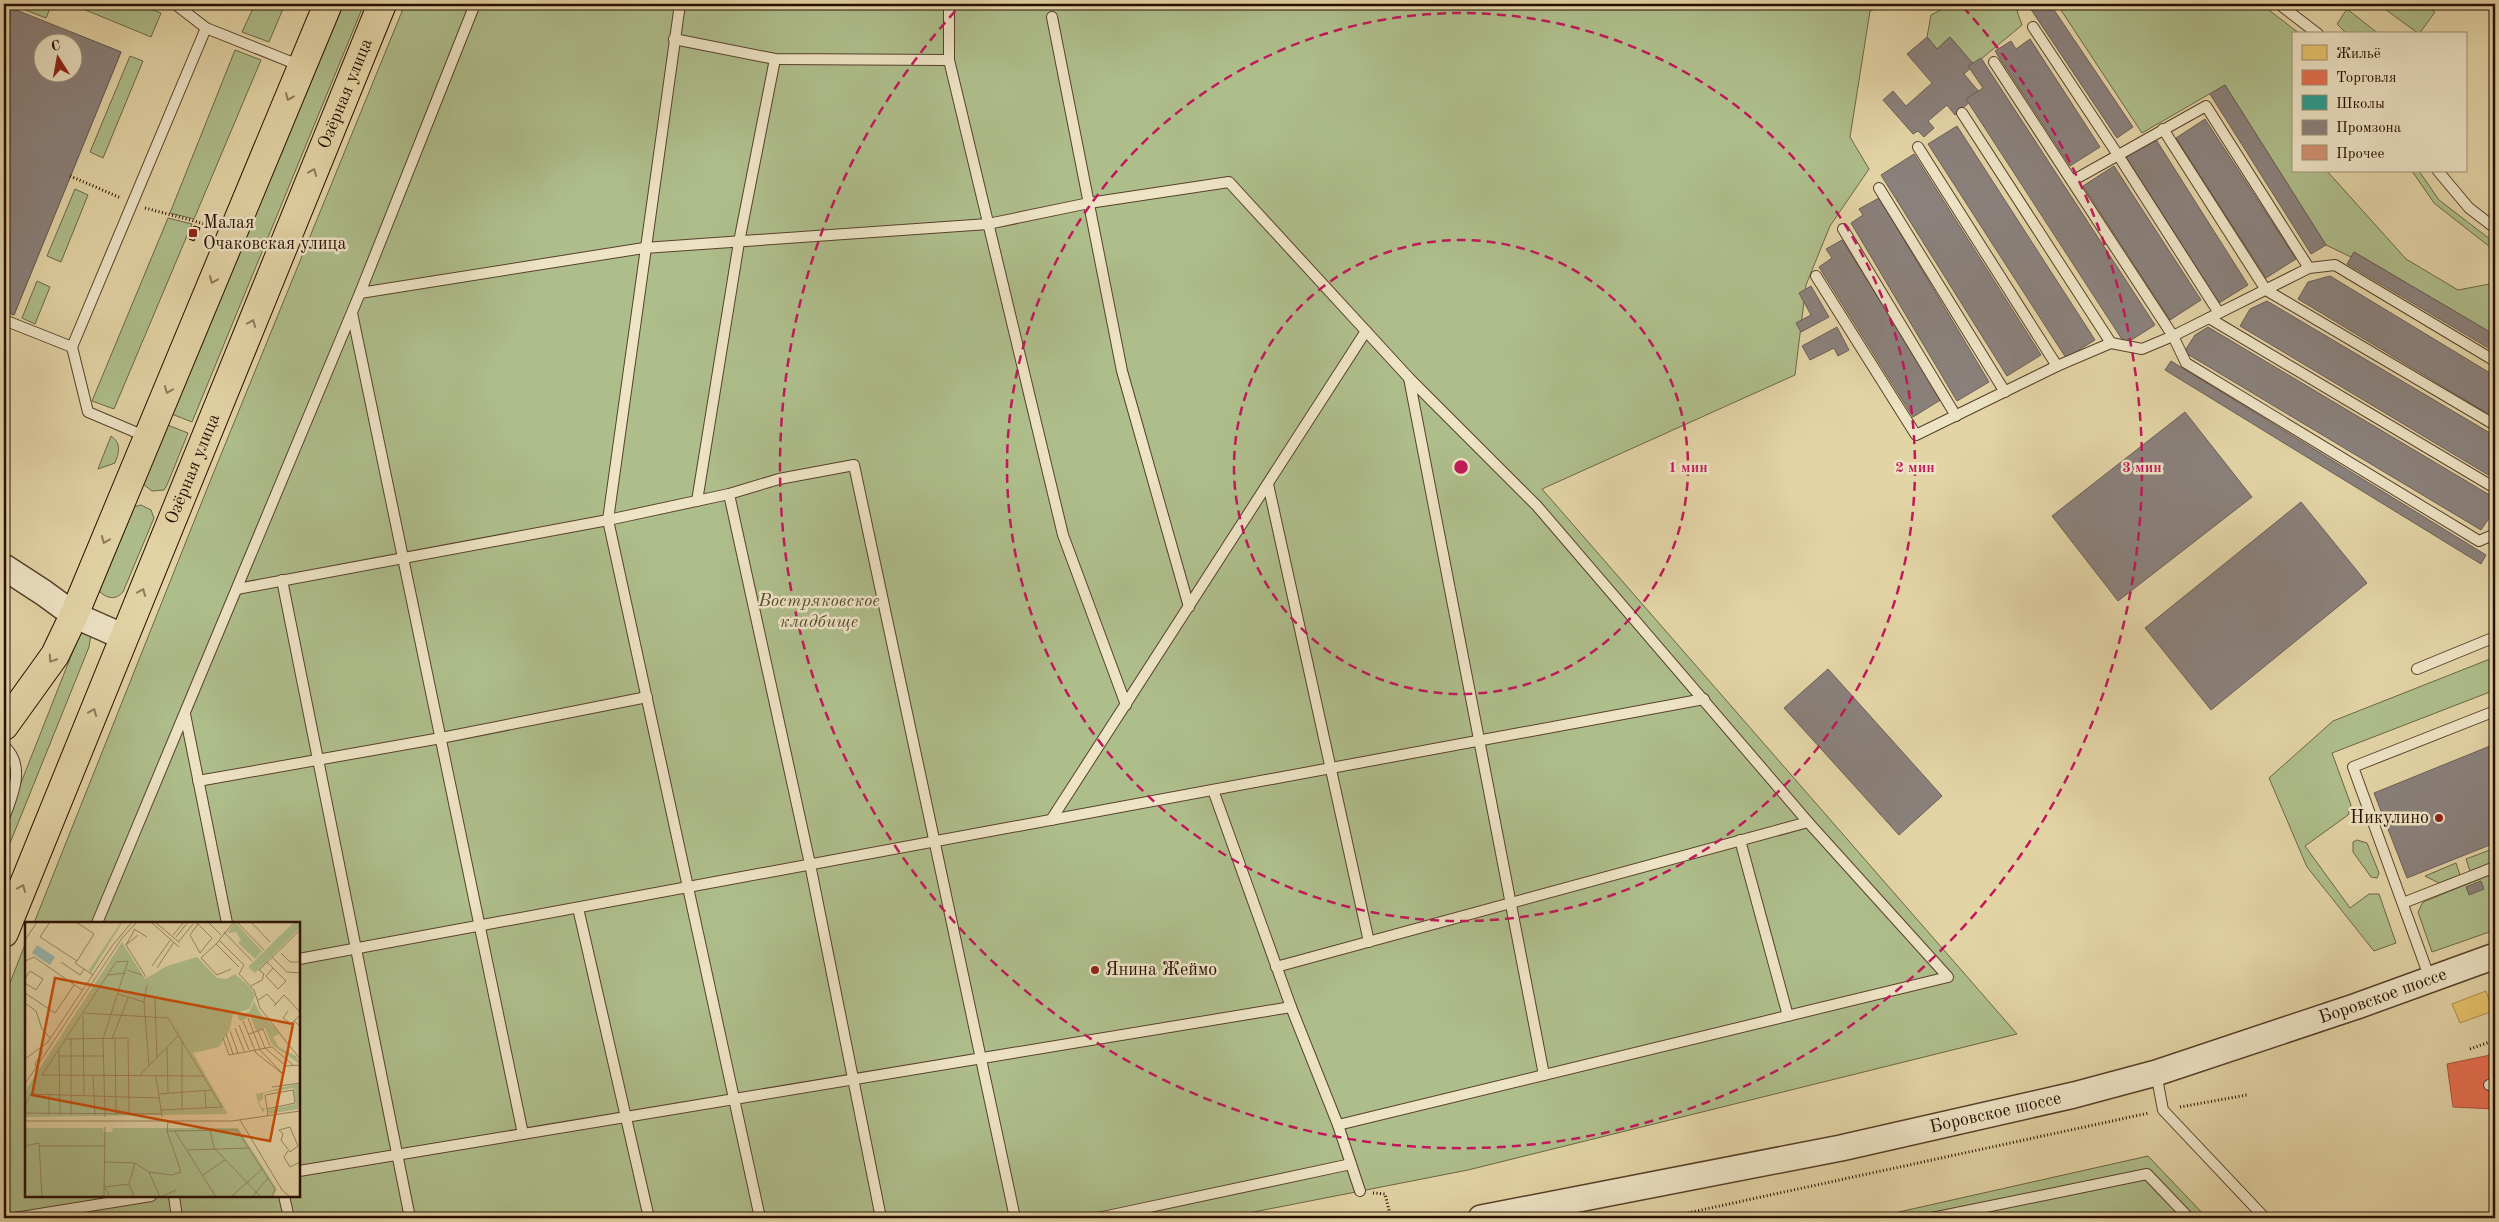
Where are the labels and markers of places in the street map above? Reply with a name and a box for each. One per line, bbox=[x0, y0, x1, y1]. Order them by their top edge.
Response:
place label: Малая Очаковская улица bbox=[203, 214, 346, 253]
marker: Малая Очаковская улица bbox=[187, 227, 199, 239]
centre of rings bbox=[1452, 458, 1470, 476]
place label: Никулино bbox=[2350, 809, 2429, 827]
marker: Никулино bbox=[2433, 812, 2445, 824]
place label: Янина Жеймо bbox=[1105, 961, 1217, 979]
marker: Янина Жеймо bbox=[1089, 964, 1101, 976]

